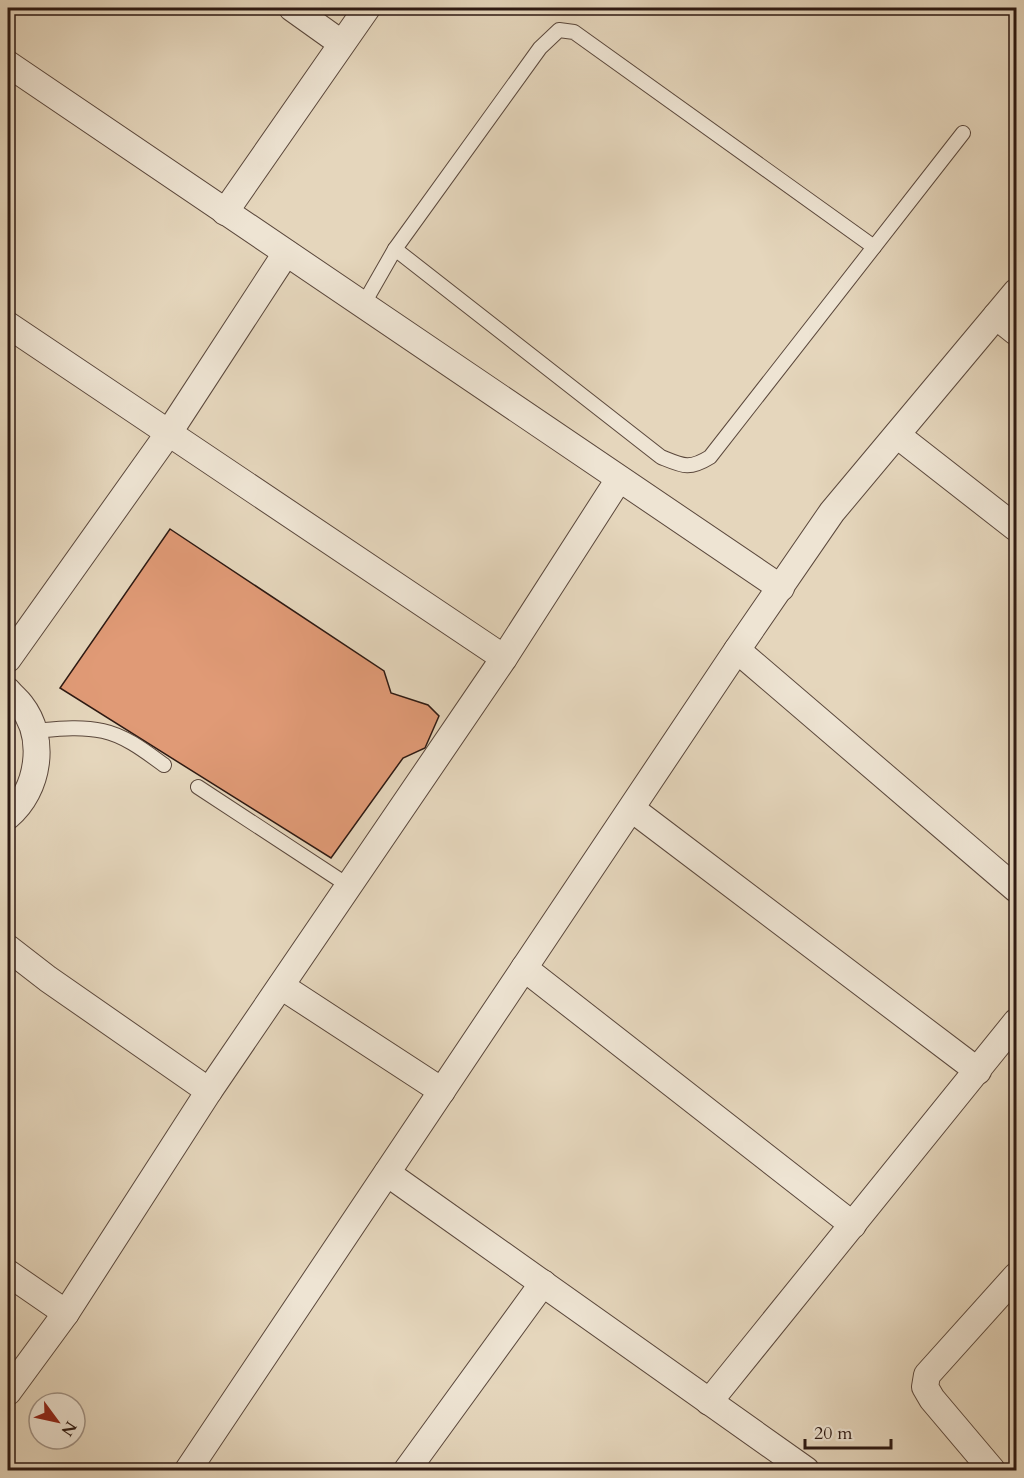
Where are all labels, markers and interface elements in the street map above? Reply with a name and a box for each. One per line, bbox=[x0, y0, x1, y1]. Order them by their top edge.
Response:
north arrow bbox=[27, 1391, 87, 1451]
scale bar bbox=[805, 1412, 890, 1450]
text: N bbox=[56, 1417, 82, 1441]
text: 20 m bbox=[814, 1421, 853, 1446]

